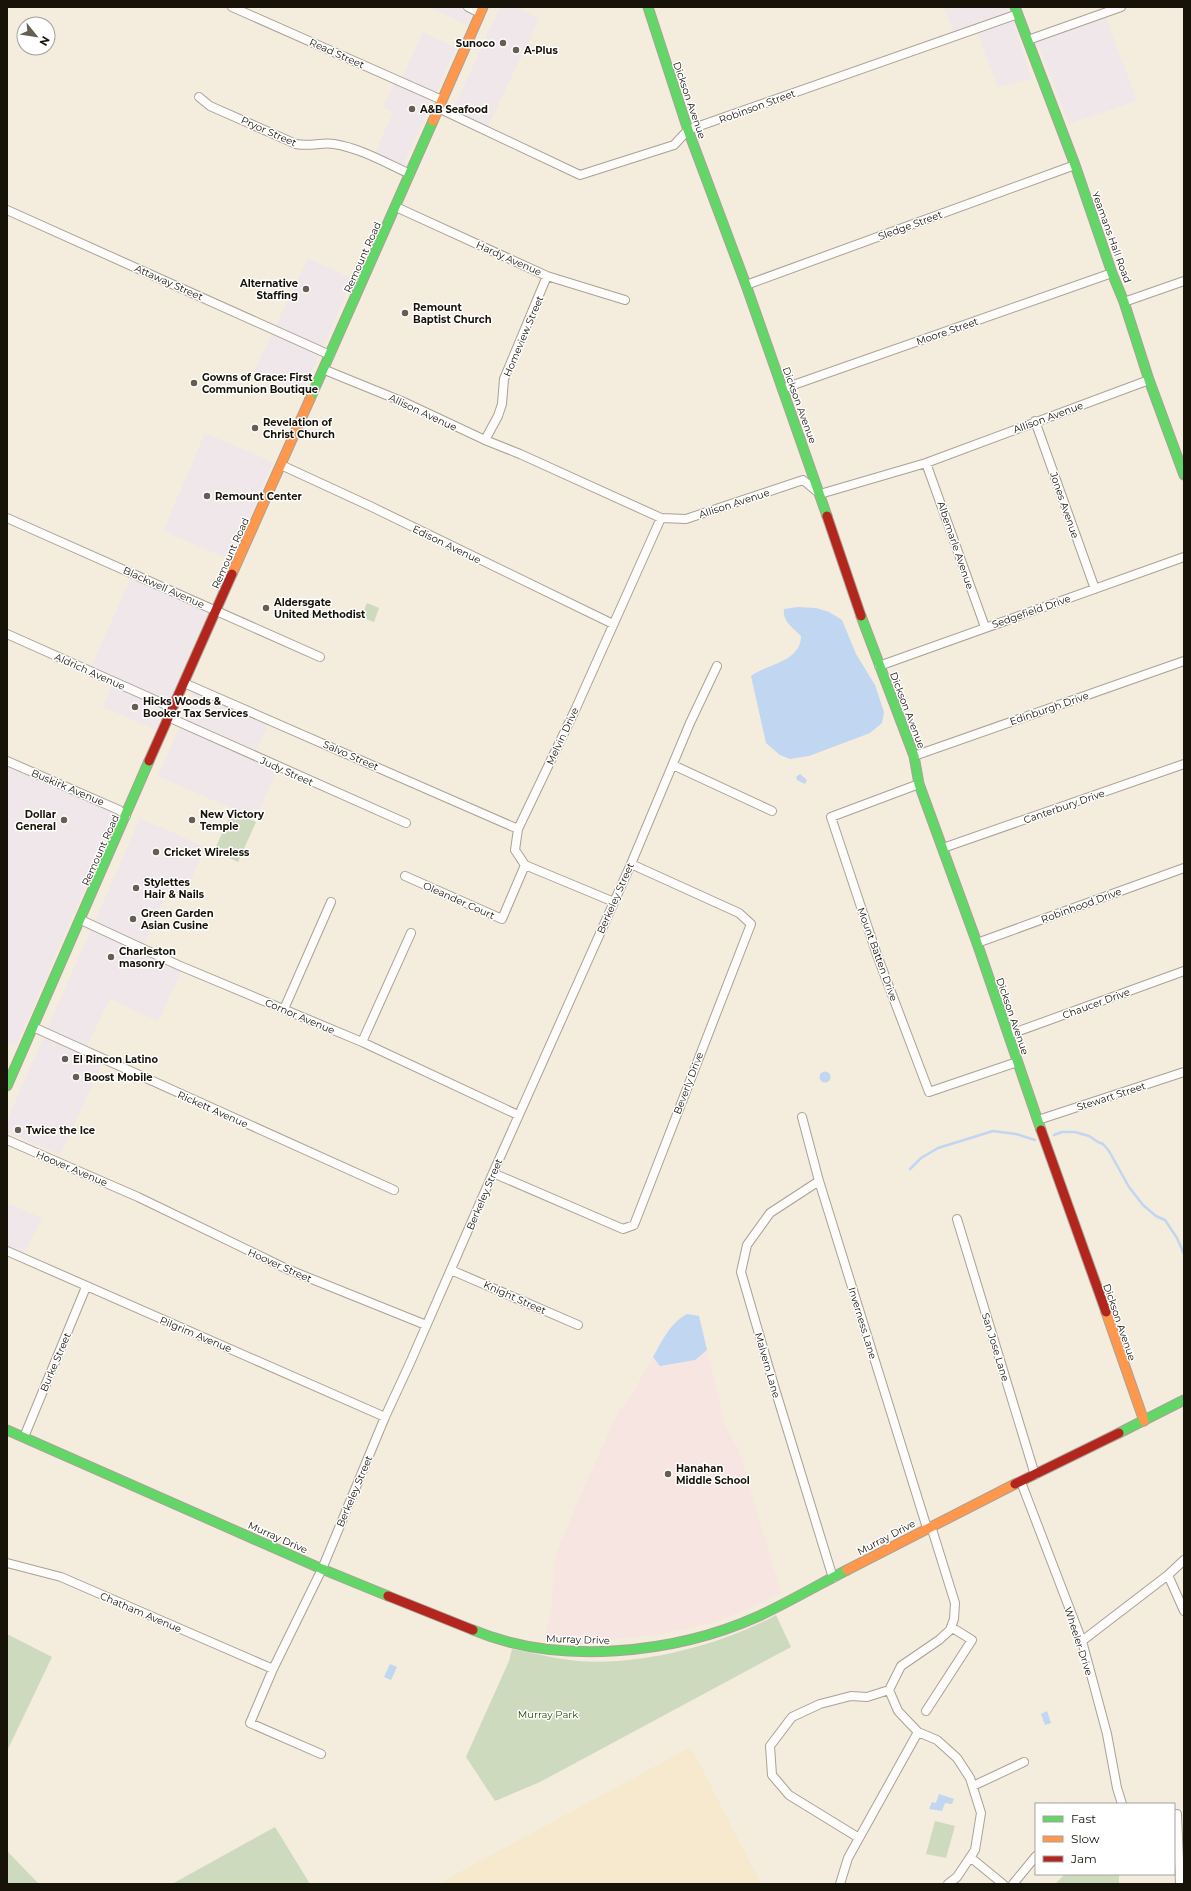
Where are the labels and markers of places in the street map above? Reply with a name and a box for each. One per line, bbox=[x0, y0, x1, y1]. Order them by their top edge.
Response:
place label: Sunoco bbox=[456, 37, 495, 50]
marker: Sunoco bbox=[498, 38, 508, 48]
place label: A-Plus bbox=[523, 44, 558, 57]
marker: A-Plus bbox=[511, 45, 521, 55]
place label: A&B Seafood bbox=[419, 103, 488, 116]
marker: A&B Seafood bbox=[407, 104, 417, 114]
place label: Alternative Staffing bbox=[239, 277, 298, 302]
marker: Alternative Staffing bbox=[301, 284, 311, 294]
place label: Remount Baptist Church bbox=[413, 301, 492, 326]
marker: Remount Baptist Church bbox=[400, 308, 410, 318]
place label: Gowns of Grace: First Communion Boutique bbox=[202, 371, 318, 396]
marker: Gowns of Grace: First Communion Boutique bbox=[189, 378, 199, 388]
place label: Revelation of Christ Church bbox=[263, 416, 335, 441]
marker: Revelation of Christ Church bbox=[250, 423, 260, 433]
place label: Remount Center bbox=[215, 490, 302, 503]
marker: Remount Center bbox=[202, 491, 212, 501]
place label: Aldersgate United Methodist bbox=[273, 596, 366, 621]
marker: Aldersgate United Methodist bbox=[261, 603, 271, 613]
place label: Hicks Woods & Booker Tax Services bbox=[143, 695, 249, 720]
marker: Hicks Woods & Booker Tax Services bbox=[130, 702, 140, 712]
place label: Dollar General bbox=[16, 808, 57, 833]
place label: New Victory Temple bbox=[200, 808, 265, 833]
marker: Dollar General bbox=[59, 815, 69, 825]
marker: New Victory Temple bbox=[187, 815, 197, 825]
place label: Cricket Wireless bbox=[164, 846, 250, 859]
marker: Cricket Wireless bbox=[151, 847, 161, 857]
place label: Stylettes Hair & Nails bbox=[144, 876, 205, 901]
marker: Stylettes Hair & Nails bbox=[131, 883, 141, 893]
place label: Green Garden Asian Cusine bbox=[140, 907, 214, 932]
marker: Green Garden Asian Cusine bbox=[128, 914, 138, 924]
place label: Charleston masonry bbox=[119, 945, 176, 970]
marker: Charleston masonry bbox=[106, 952, 116, 962]
place label: El Rincon Latino bbox=[73, 1053, 159, 1066]
marker: El Rincon Latino bbox=[60, 1054, 70, 1064]
place label: Boost Mobile bbox=[84, 1071, 153, 1084]
marker: Boost Mobile bbox=[71, 1072, 81, 1082]
place label: Twice the Ice bbox=[26, 1124, 95, 1137]
marker: Twice the Ice bbox=[13, 1125, 23, 1135]
place label: Hanahan Middle School bbox=[676, 1462, 750, 1487]
marker: Hanahan Middle School bbox=[663, 1469, 673, 1479]

